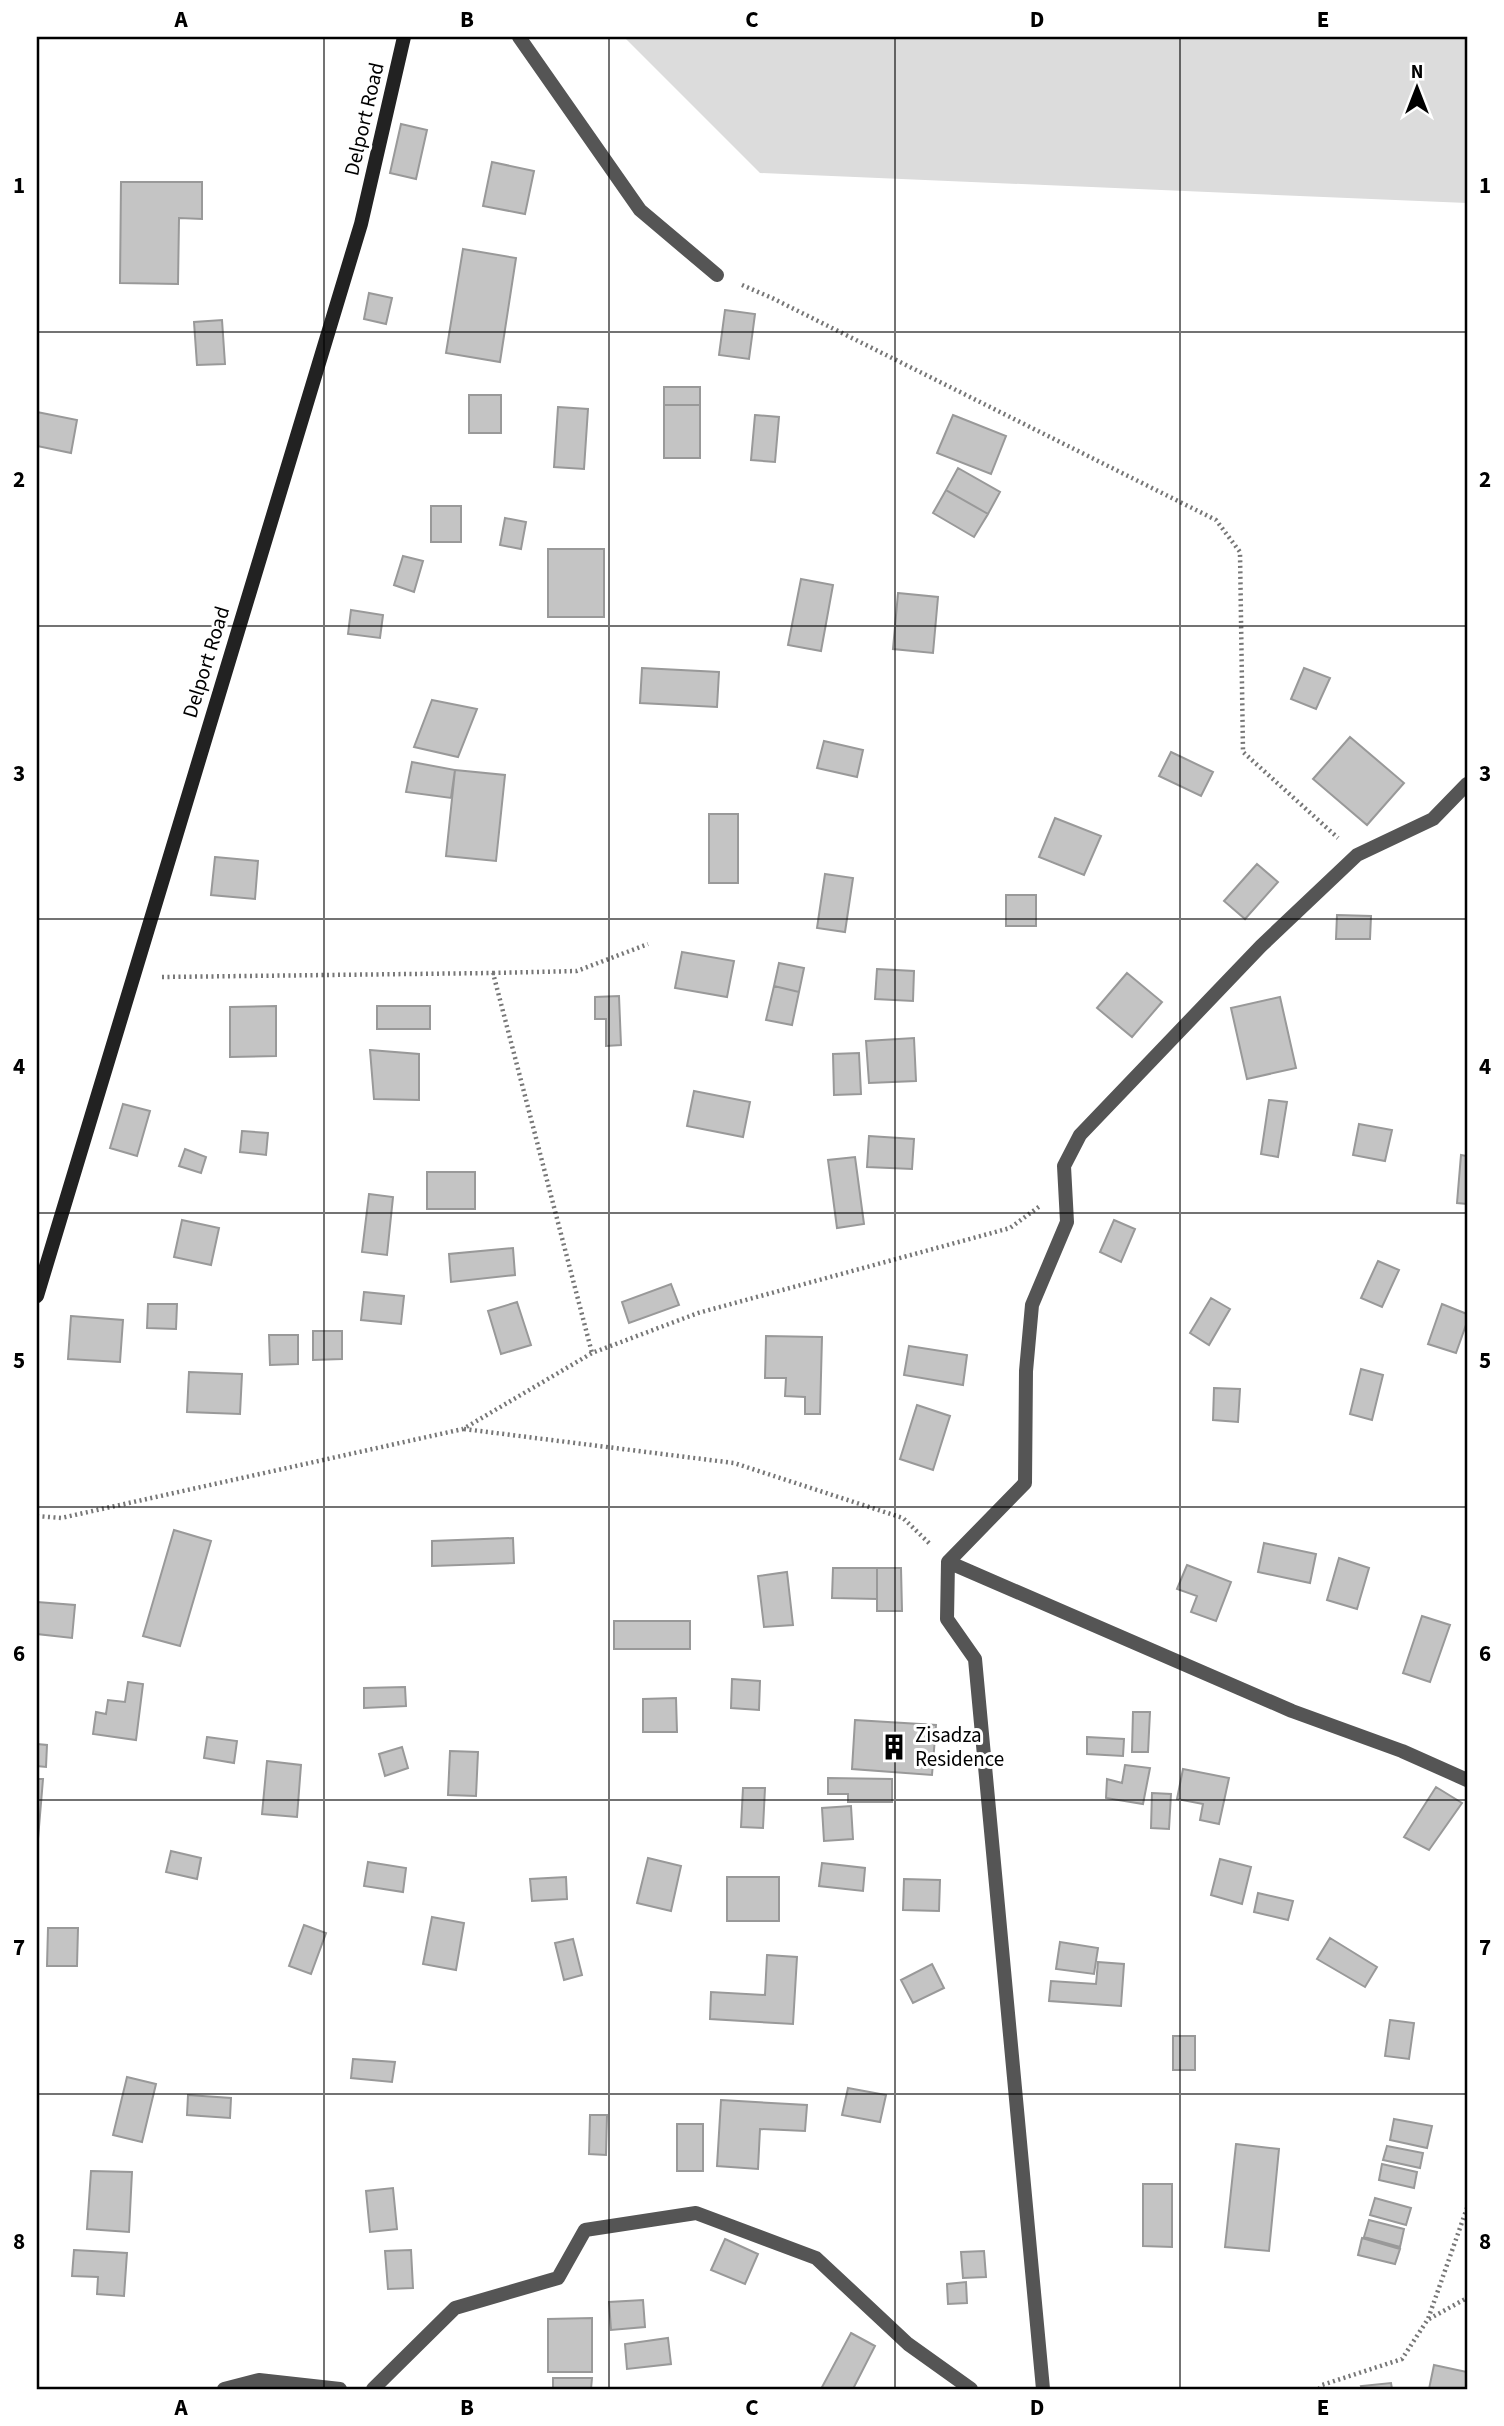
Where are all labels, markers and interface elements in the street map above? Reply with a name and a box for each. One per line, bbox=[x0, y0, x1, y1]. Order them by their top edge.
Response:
text: A bbox=[173, 3, 188, 36]
text: B bbox=[460, 3, 474, 36]
text: C bbox=[745, 3, 759, 36]
text: D bbox=[1030, 3, 1044, 36]
text: E bbox=[1317, 3, 1329, 36]
north arrow bbox=[1382, 52, 1452, 122]
street label: Delport Road bbox=[336, 59, 392, 179]
text: N bbox=[1411, 59, 1423, 86]
text: 1 bbox=[13, 169, 25, 202]
text: 1 bbox=[1479, 169, 1491, 202]
text: 2 bbox=[13, 463, 25, 496]
text: 2 bbox=[1479, 463, 1491, 496]
street label: Delport Road bbox=[175, 602, 237, 722]
text: 3 bbox=[13, 757, 25, 790]
text: 3 bbox=[1479, 757, 1491, 790]
text: 4 bbox=[13, 1050, 25, 1083]
text: 4 bbox=[1479, 1050, 1491, 1083]
text: 5 bbox=[13, 1344, 25, 1377]
text: 5 bbox=[1479, 1344, 1491, 1377]
text: 6 bbox=[13, 1637, 25, 1670]
text: 6 bbox=[1479, 1637, 1491, 1670]
place label: Zisadza Residence bbox=[915, 1720, 1004, 1774]
building icon: Zisadza Residence bbox=[879, 1732, 909, 1762]
text: 7 bbox=[13, 1931, 25, 1964]
text: 7 bbox=[1479, 1931, 1491, 1964]
text: 8 bbox=[13, 2225, 25, 2258]
text: 8 bbox=[1479, 2225, 1491, 2258]
text: A bbox=[173, 2391, 188, 2424]
text: B bbox=[460, 2391, 474, 2424]
text: C bbox=[745, 2391, 759, 2424]
text: D bbox=[1030, 2391, 1044, 2424]
text: E bbox=[1317, 2391, 1329, 2424]

